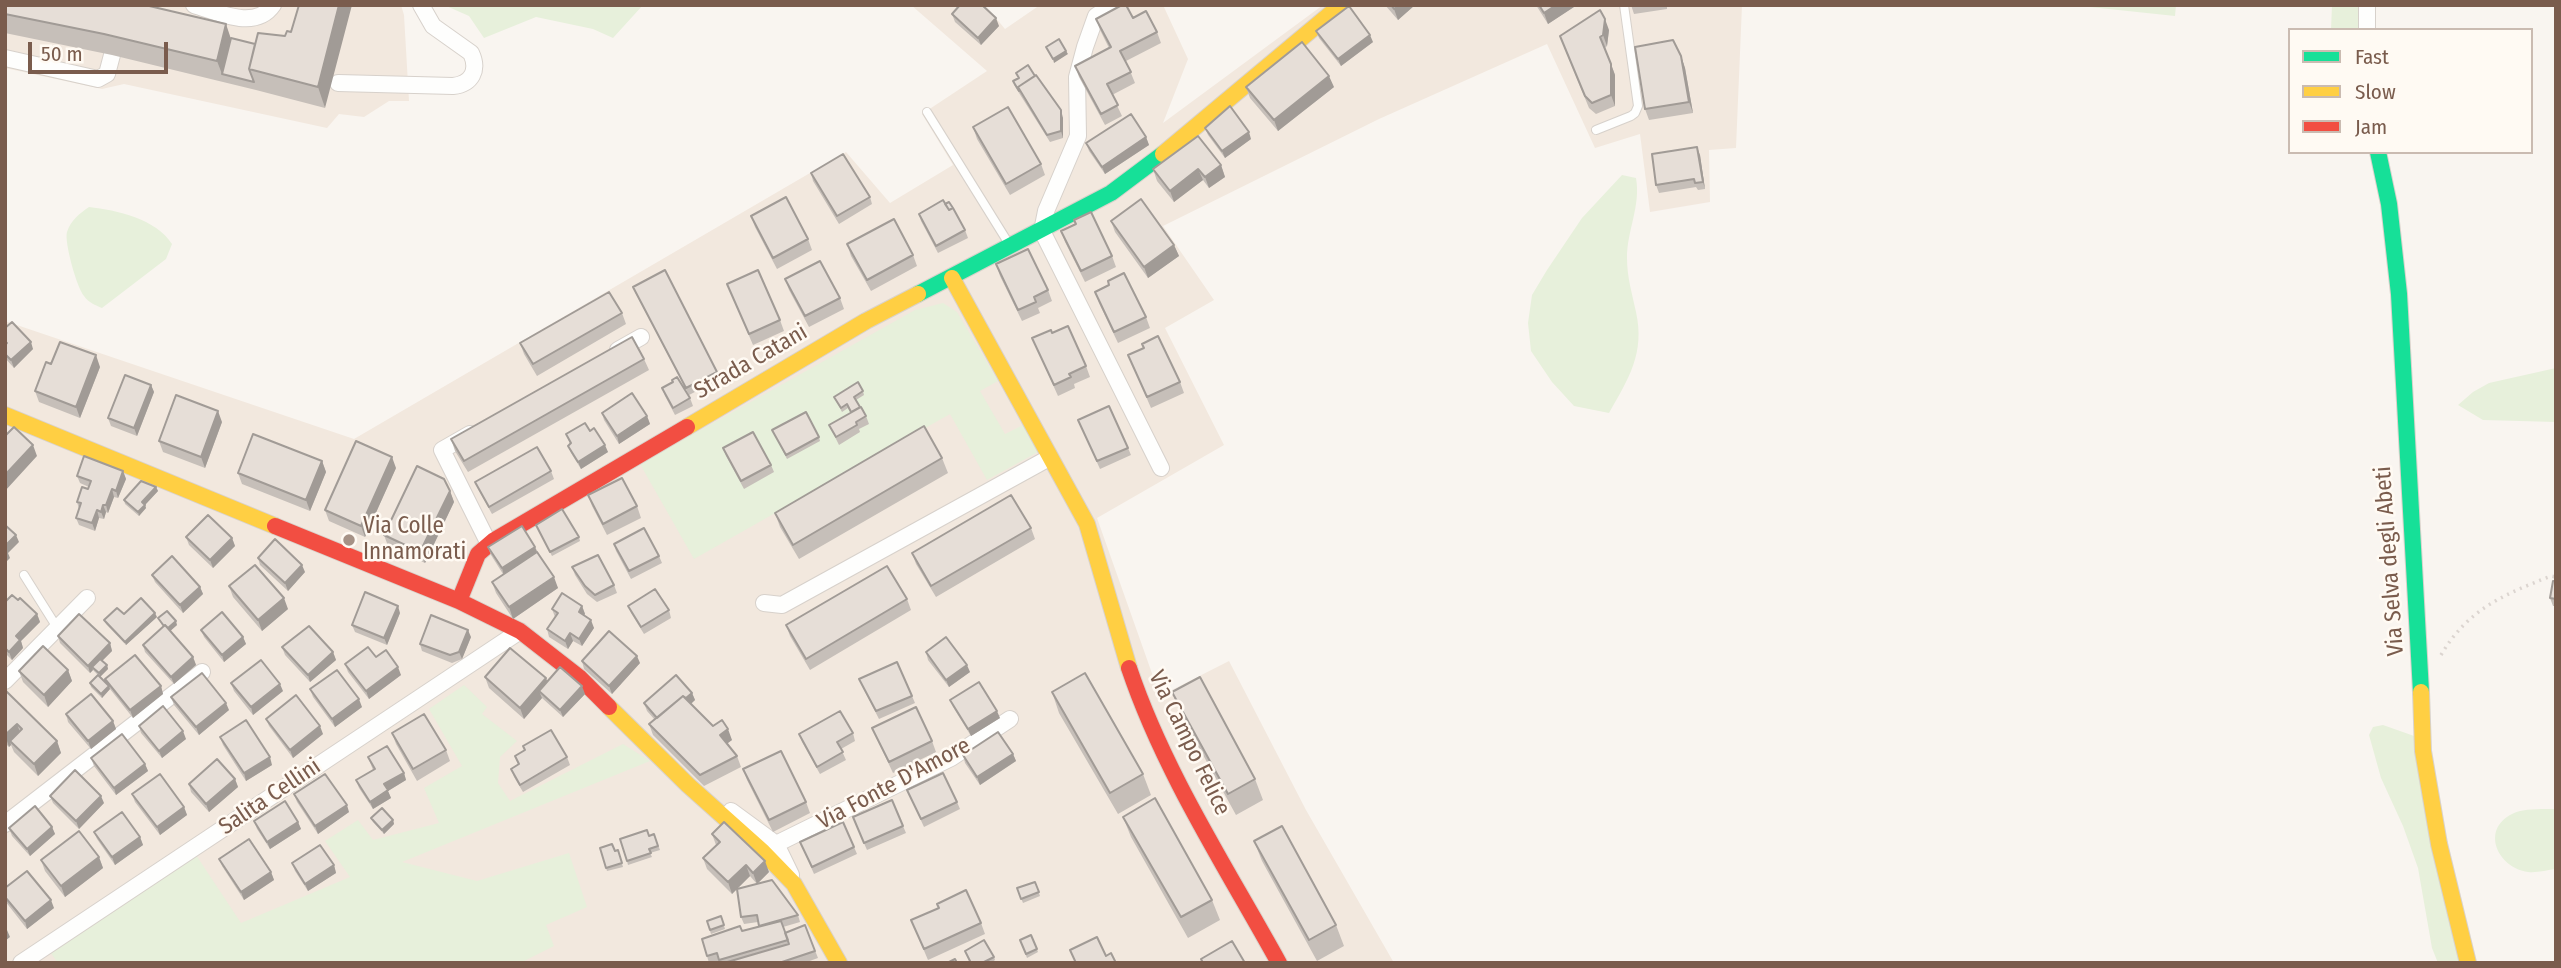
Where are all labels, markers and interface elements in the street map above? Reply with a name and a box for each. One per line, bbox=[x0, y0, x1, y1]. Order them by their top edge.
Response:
scale bar bbox=[32, 28, 172, 72]
legend bbox=[2288, 28, 2533, 154]
text: 50 m bbox=[41, 41, 83, 67]
text: Fast bbox=[2355, 44, 2389, 70]
text: Slow bbox=[2355, 79, 2396, 105]
text: Jam bbox=[2355, 114, 2387, 140]
street label: Strada Catani bbox=[690, 319, 812, 405]
street label: Via Selva degli Abeti bbox=[2370, 465, 2410, 657]
place label: Via Colle Innamorati bbox=[363, 513, 466, 567]
marker: Via Colle Innamorati bbox=[341, 532, 357, 548]
street label: Via Campo Felice bbox=[1142, 666, 1236, 820]
street label: Via Fonte D'Amore bbox=[813, 732, 975, 836]
street label: Salita Cellini bbox=[214, 753, 326, 841]

